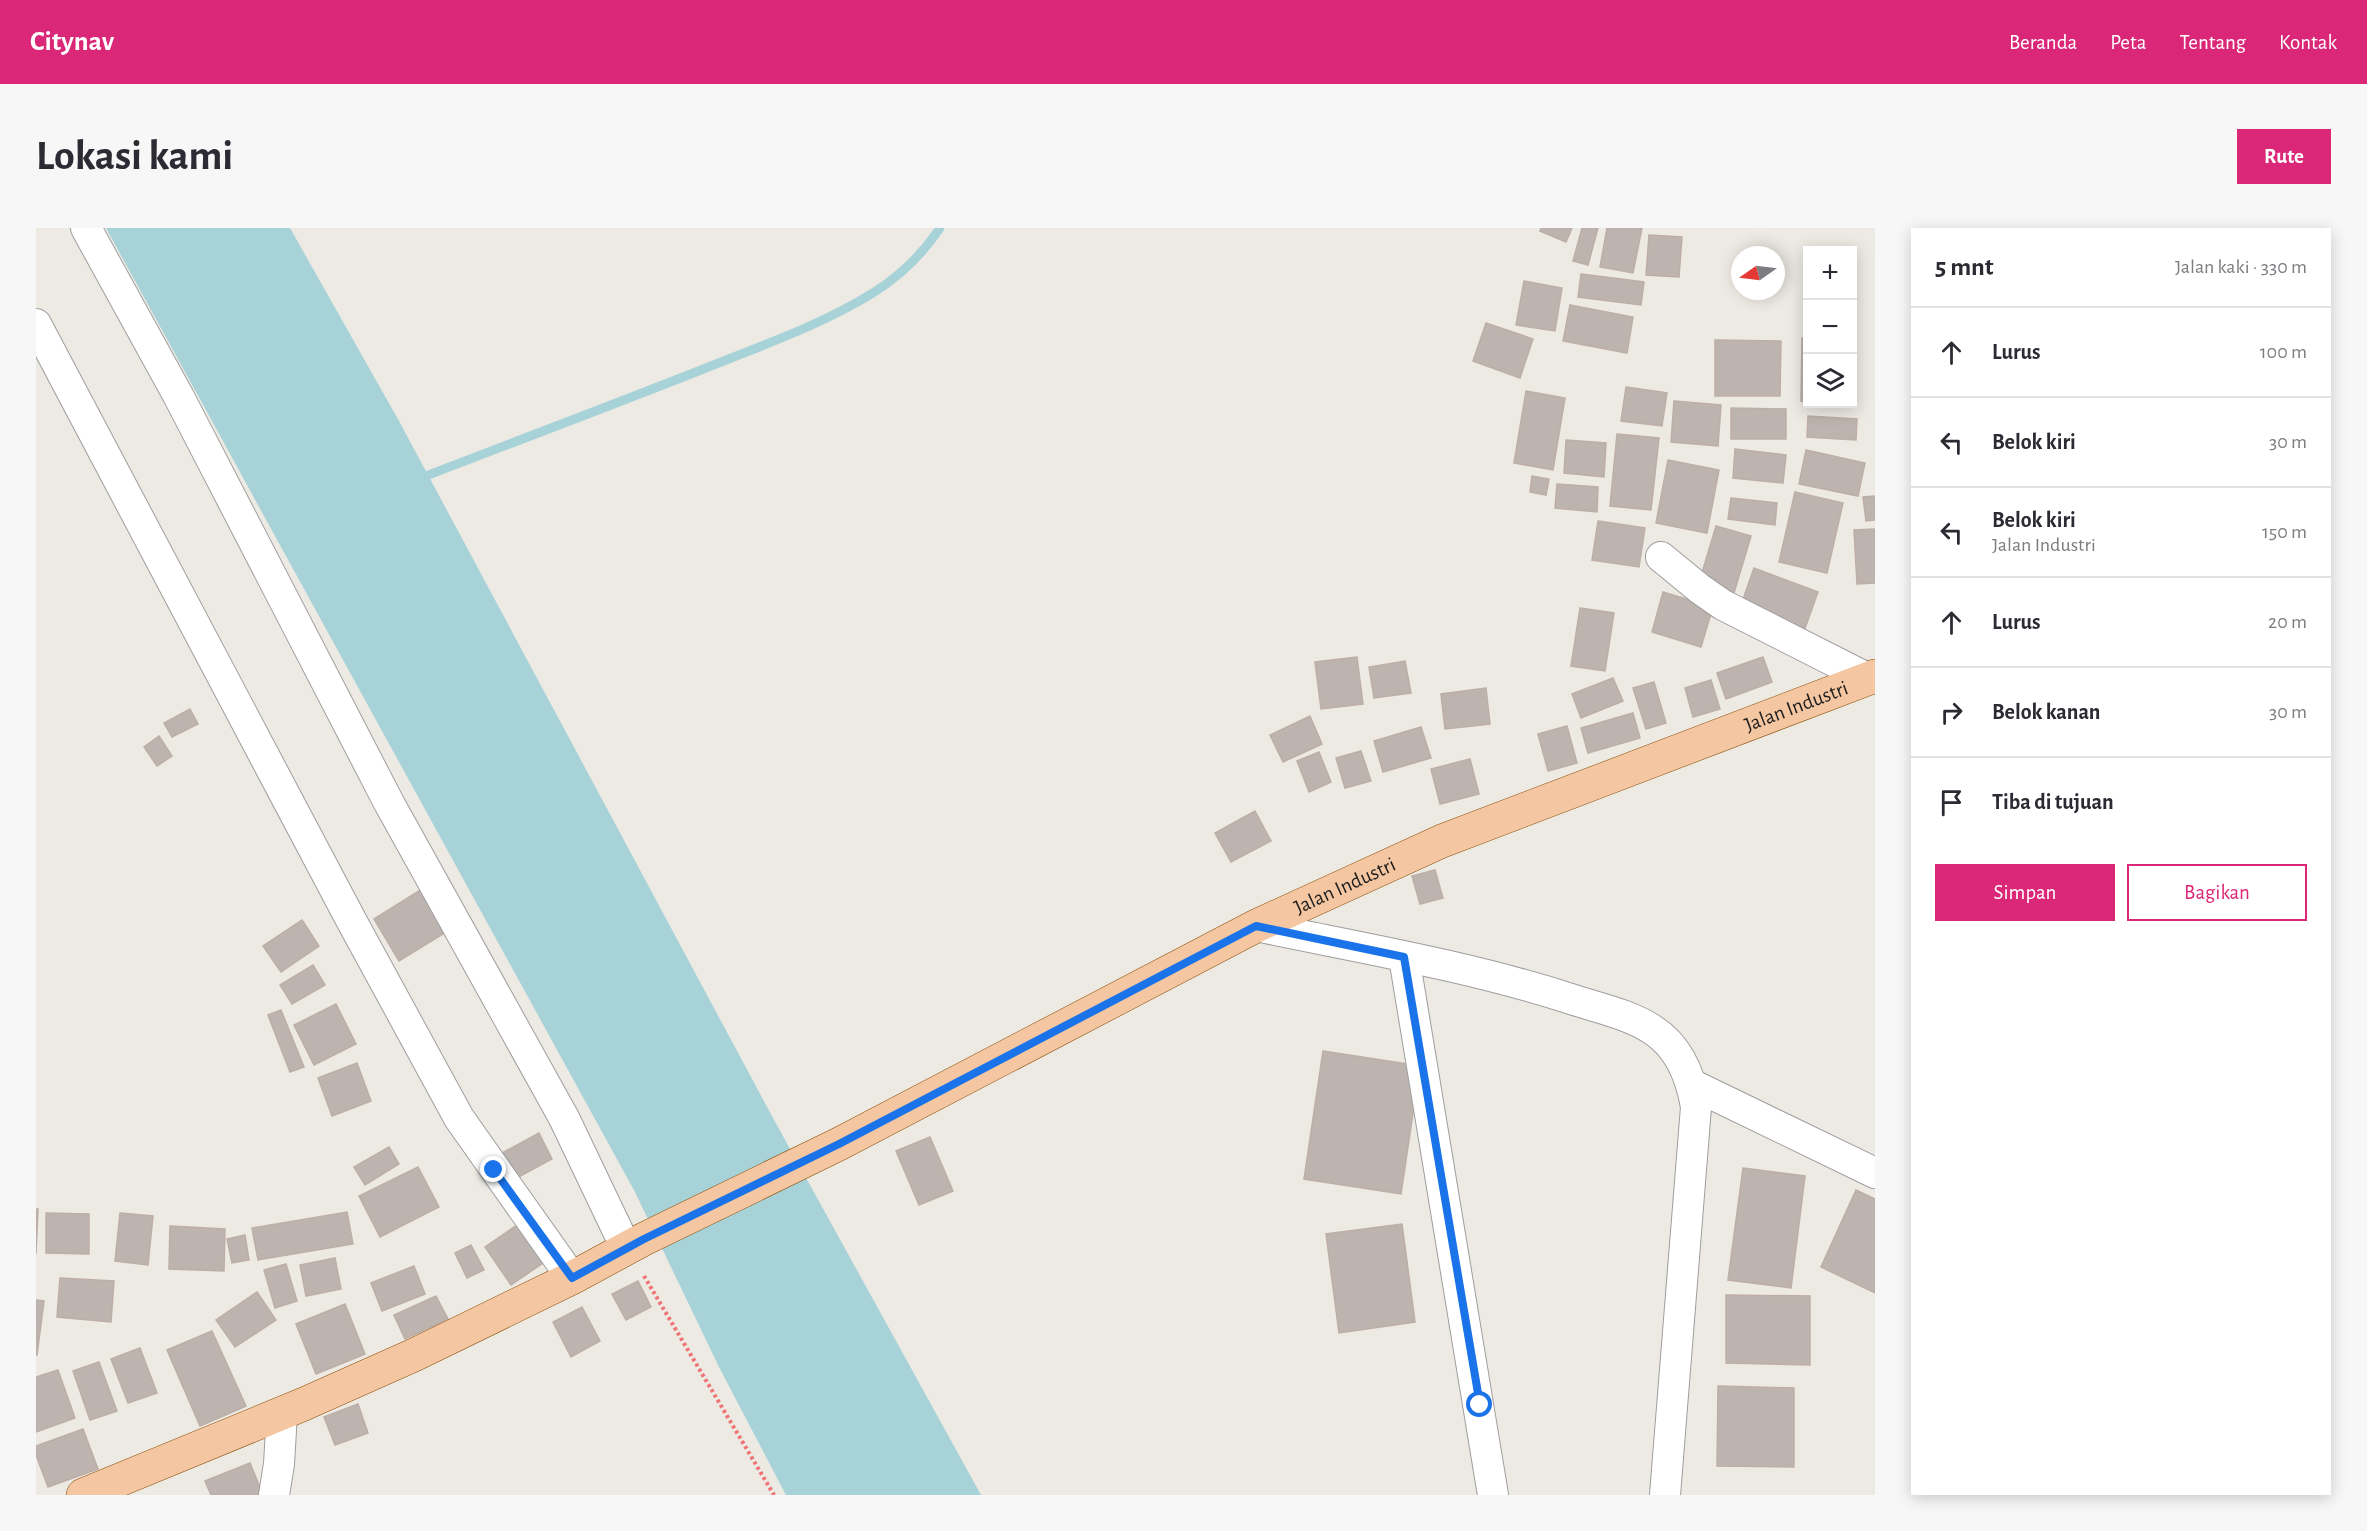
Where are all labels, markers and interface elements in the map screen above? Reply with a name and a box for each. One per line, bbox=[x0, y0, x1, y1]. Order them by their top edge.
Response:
text: Citynav bbox=[30, 28, 114, 56]
text: Beranda bbox=[2009, 32, 2077, 53]
text: Peta bbox=[2110, 32, 2146, 53]
text: Tentang bbox=[2179, 32, 2246, 53]
text: Kontak bbox=[2279, 32, 2337, 53]
button: Rute bbox=[2237, 129, 2331, 184]
text: Lokasi kami bbox=[36, 135, 233, 177]
north arrow bbox=[1731, 246, 1785, 300]
map controls bbox=[1803, 246, 1857, 408]
button: + bbox=[1803, 246, 1857, 300]
text: 5 mnt bbox=[1935, 254, 1994, 280]
text: Jalan kaki · 330 m bbox=[2175, 257, 2307, 277]
button: − bbox=[1803, 300, 1857, 354]
icon: ahead bbox=[1935, 336, 1968, 369]
text: Lurus bbox=[1992, 341, 2041, 363]
text: 100 m bbox=[2260, 342, 2307, 362]
button: layers bbox=[1803, 354, 1857, 408]
icon: left bbox=[1935, 426, 1968, 459]
text: Belok kiri bbox=[1992, 431, 2076, 453]
text: 30 m bbox=[2269, 432, 2307, 452]
text: Belok kiri bbox=[1992, 509, 2076, 531]
icon: left bbox=[1935, 516, 1968, 549]
text: 150 m bbox=[2262, 522, 2307, 542]
text: Jalan Industri bbox=[1992, 535, 2096, 555]
icon: ahead bbox=[1935, 606, 1968, 639]
text: Lurus bbox=[1992, 611, 2041, 633]
text: 20 m bbox=[2268, 612, 2307, 632]
street label: Jalan Industri bbox=[1741, 677, 1851, 735]
icon: right bbox=[1935, 696, 1968, 729]
text: Belok kanan bbox=[1992, 701, 2100, 723]
text: 30 m bbox=[2269, 702, 2307, 722]
icon: arrive bbox=[1935, 786, 1968, 819]
text: Tiba di tujuan bbox=[1992, 791, 2114, 813]
street label: Jalan Industri bbox=[1291, 853, 1399, 918]
button: Simpan bbox=[1935, 864, 2115, 921]
button: Bagikan bbox=[2127, 864, 2307, 921]
route end bbox=[480, 1156, 506, 1182]
route start bbox=[1466, 1391, 1492, 1417]

